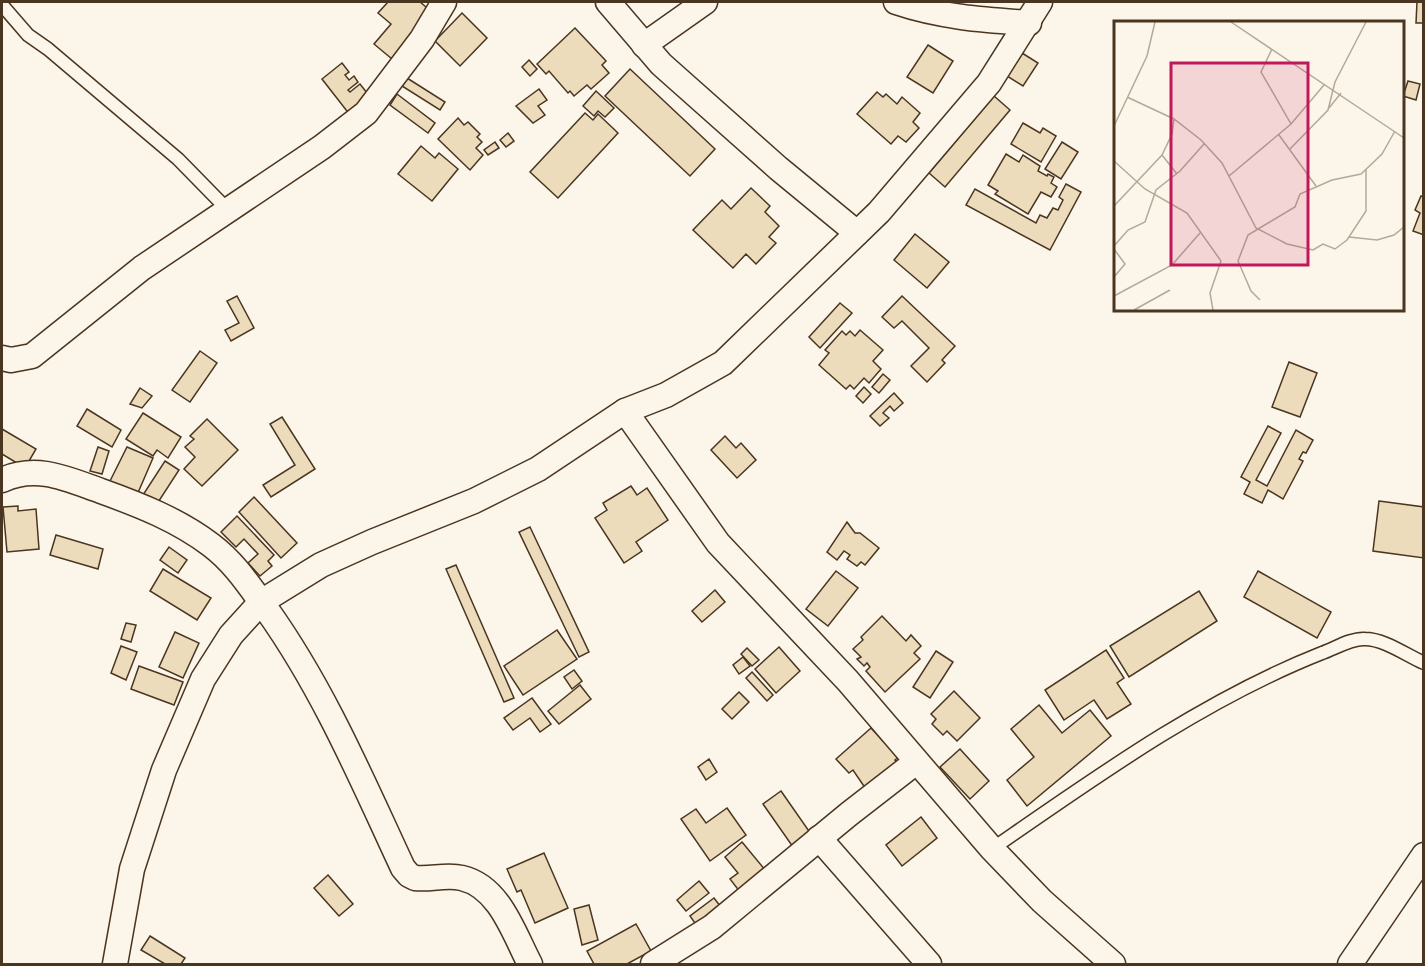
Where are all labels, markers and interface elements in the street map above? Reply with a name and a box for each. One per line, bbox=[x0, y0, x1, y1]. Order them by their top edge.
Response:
inset map bbox=[1114, 21, 1404, 310]

